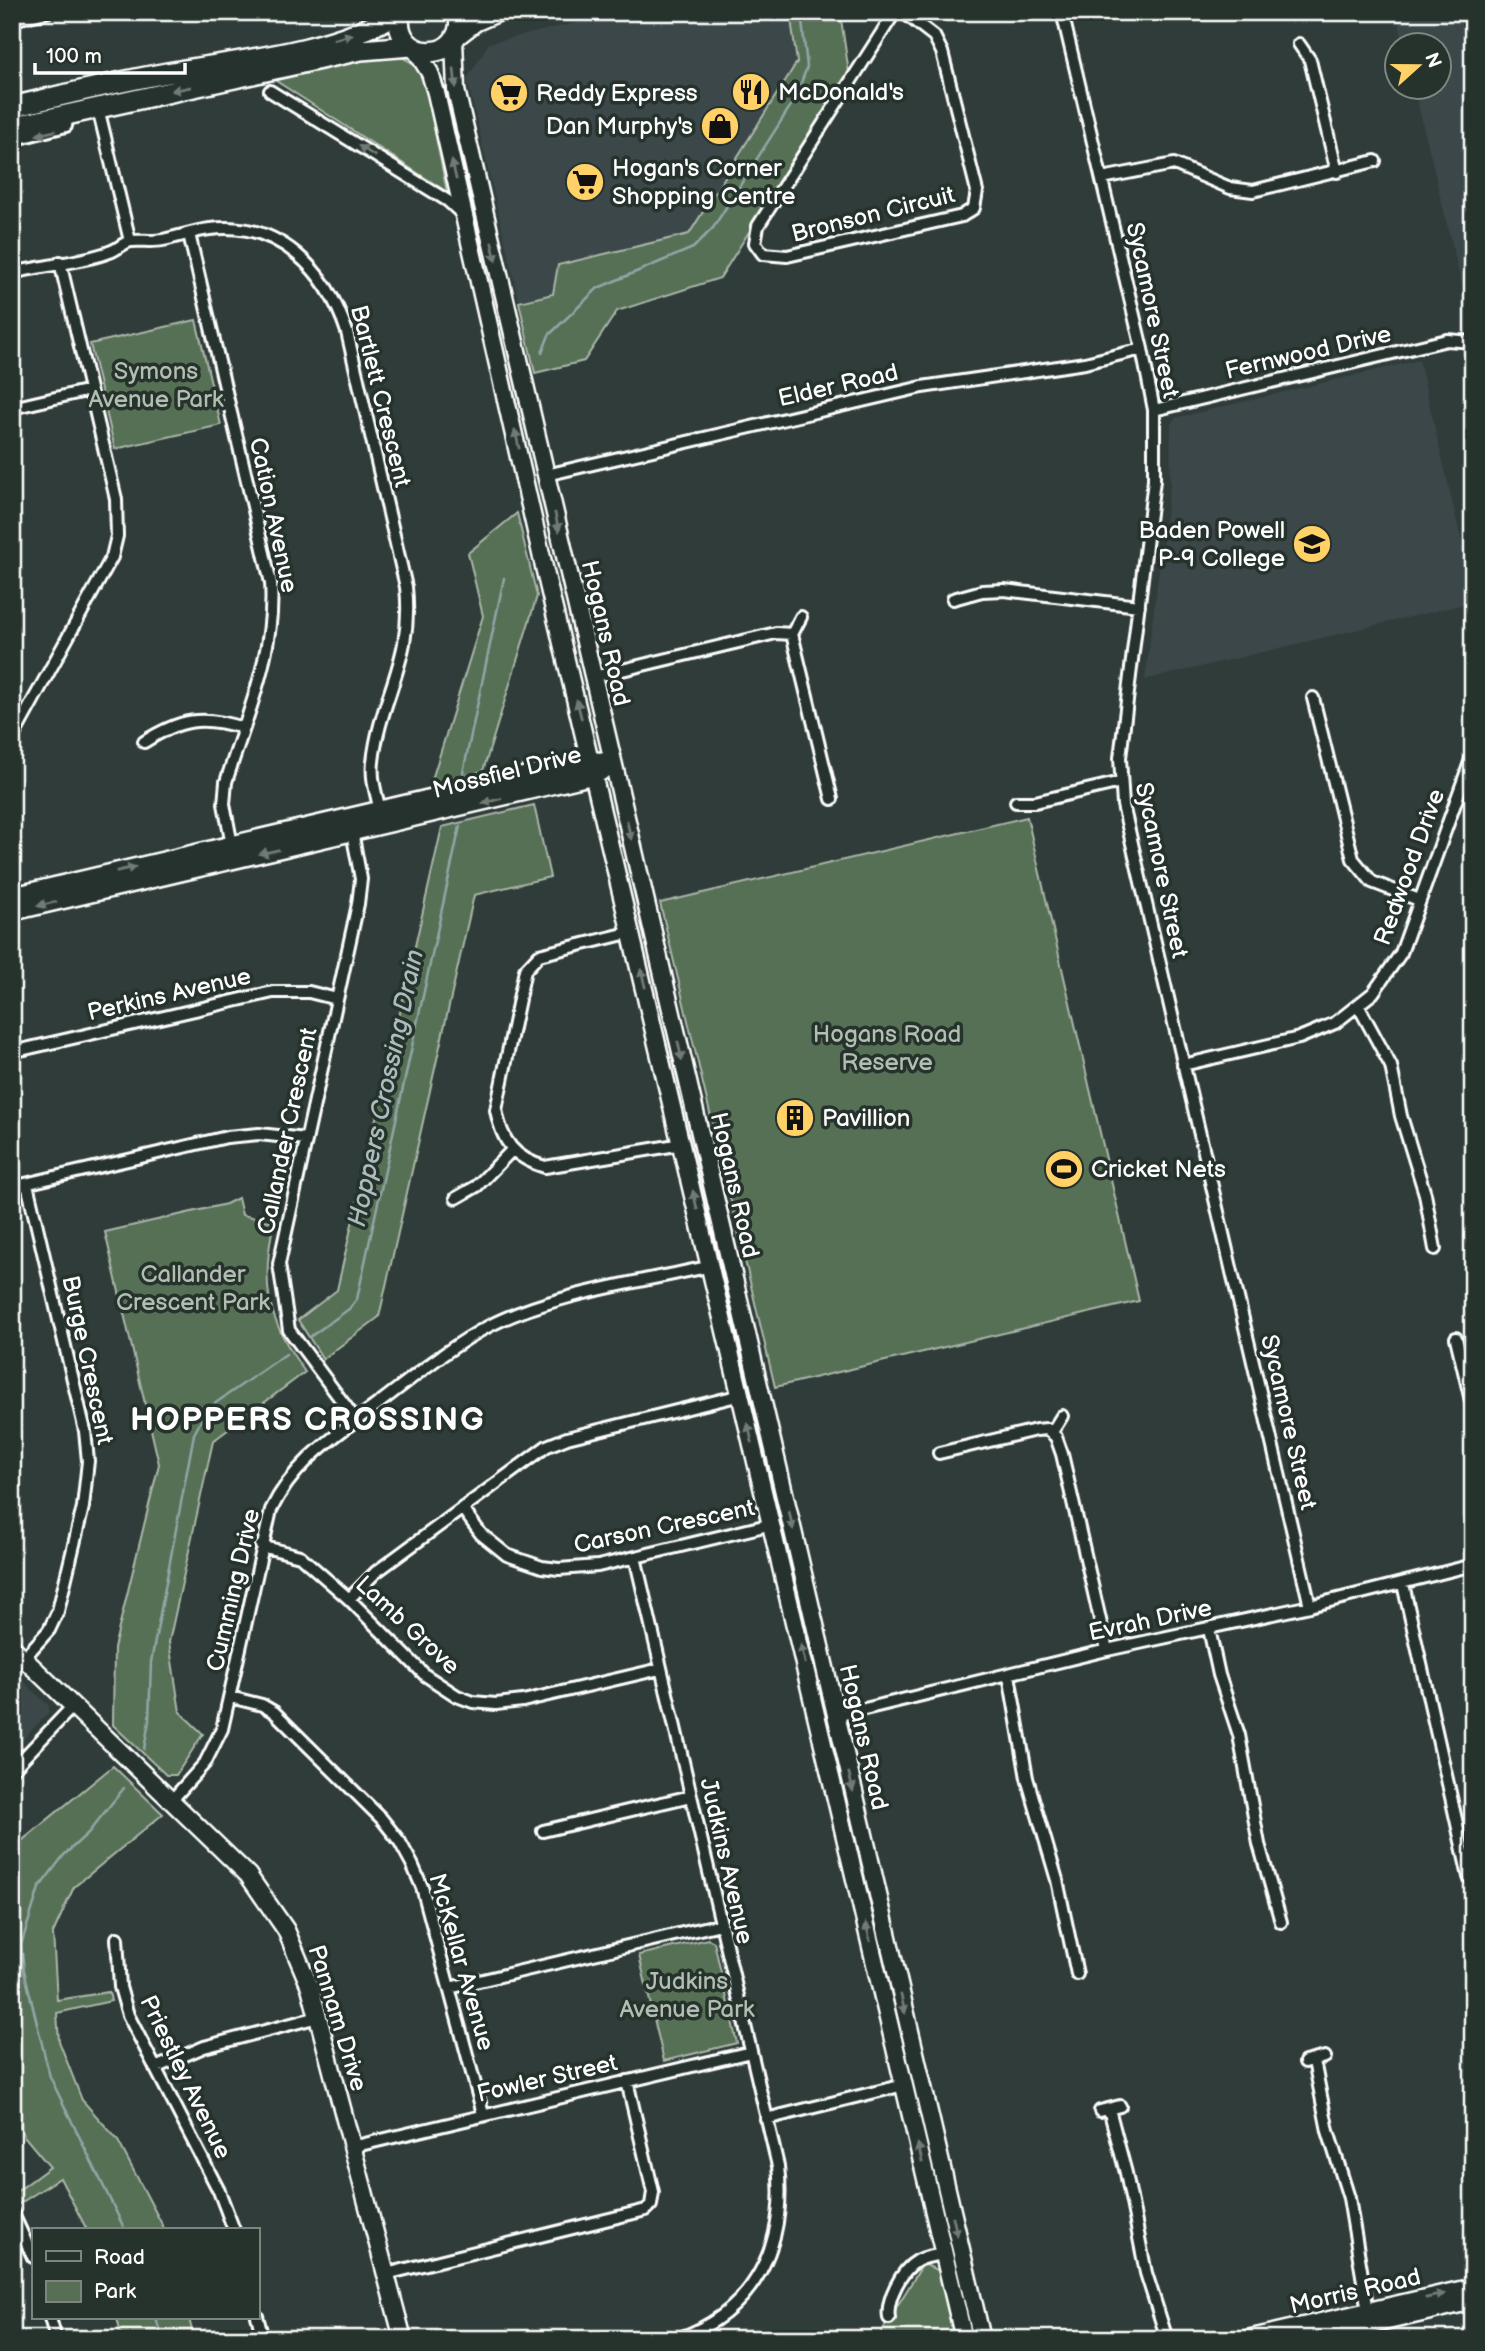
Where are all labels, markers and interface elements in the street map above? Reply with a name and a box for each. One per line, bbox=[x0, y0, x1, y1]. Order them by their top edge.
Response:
scale bar bbox=[35, 32, 186, 76]
one-way arrow bbox=[332, 32, 353, 42]
north arrow bbox=[1384, 32, 1454, 102]
text: 100 m bbox=[46, 44, 102, 69]
text: N bbox=[1419, 50, 1446, 71]
one-way arrow bbox=[450, 67, 461, 89]
restaurant icon: McDonald's bbox=[730, 71, 772, 113]
supermarket icon: Reddy Express bbox=[488, 72, 530, 114]
place label: McDonald's bbox=[778, 78, 904, 107]
place label: Reddy Express bbox=[536, 79, 698, 108]
one-way arrow bbox=[170, 84, 192, 95]
shop icon: Dan Murphy's bbox=[699, 105, 741, 147]
place label: Dan Murphy's bbox=[546, 112, 693, 141]
one-way arrow bbox=[34, 128, 56, 139]
one-way arrow bbox=[357, 145, 376, 158]
place label: Hogan's Corner Shopping Centre bbox=[612, 154, 795, 211]
one-way arrow bbox=[448, 159, 459, 181]
supermarket icon: Hogan's Corner Shopping Centre bbox=[564, 161, 606, 203]
street label: Bronson Circuit bbox=[788, 180, 958, 249]
street label: Sycamore Street bbox=[1120, 220, 1185, 401]
one-way arrow bbox=[489, 242, 500, 264]
street label: Bartlett Crescent bbox=[344, 302, 417, 491]
street label: Fernwood Drive bbox=[1222, 319, 1394, 386]
park label: Symons Avenue Park bbox=[88, 357, 224, 414]
street label: Elder Road bbox=[775, 358, 901, 413]
one-way arrow bbox=[511, 428, 522, 450]
street label: Cation Avenue bbox=[243, 435, 304, 595]
one-way arrow bbox=[551, 511, 562, 533]
place label: Baden Powell P-9 College bbox=[1138, 516, 1285, 573]
school or university icon: Baden Powell P-9 College bbox=[1291, 523, 1333, 565]
street label: Hogans Road bbox=[575, 557, 636, 709]
one-way arrow bbox=[573, 697, 584, 719]
street label: Mossfiel Drive bbox=[430, 740, 585, 805]
street label: Sycamore Street bbox=[1129, 780, 1194, 961]
street label: Redwood Drive bbox=[1368, 785, 1451, 949]
one-way arrow bbox=[481, 796, 503, 807]
one-way arrow bbox=[623, 819, 634, 841]
one-way arrow bbox=[258, 846, 280, 857]
one-way arrow bbox=[116, 864, 138, 875]
one-way arrow bbox=[36, 898, 58, 909]
water label: Hoppers Crossing Drain bbox=[342, 947, 431, 1230]
street label: Perkins Avenue bbox=[85, 962, 254, 1027]
one-way arrow bbox=[638, 967, 649, 989]
park label: Hogans Road Reserve bbox=[813, 1020, 961, 1077]
street label: Callander Crescent bbox=[251, 1024, 324, 1237]
one-way arrow bbox=[675, 1040, 686, 1062]
building icon: Pavillion bbox=[774, 1097, 816, 1139]
place label: Pavillion bbox=[822, 1104, 910, 1133]
street label: Hogans Road bbox=[704, 1109, 765, 1261]
sports icon: Cricket Nets bbox=[1043, 1148, 1085, 1190]
place label: Cricket Nets bbox=[1091, 1155, 1226, 1184]
one-way arrow bbox=[690, 1189, 701, 1211]
park label: Callander Crescent Park bbox=[116, 1260, 270, 1317]
street label: Burge Crescent bbox=[55, 1273, 120, 1448]
street label: Sycamore Street bbox=[1254, 1332, 1323, 1513]
district label: HOPPERS CROSSING bbox=[130, 1401, 486, 1440]
one-way arrow bbox=[744, 1422, 755, 1444]
street label: Carson Crescent bbox=[571, 1493, 758, 1560]
street label: Cumming Drive bbox=[201, 1506, 266, 1674]
one-way arrow bbox=[786, 1509, 797, 1531]
street label: Lamb Grove bbox=[350, 1570, 466, 1681]
street label: Evrah Drive bbox=[1086, 1593, 1214, 1648]
one-way arrow bbox=[797, 1643, 808, 1665]
street label: Hogans Road bbox=[833, 1661, 894, 1813]
one-way arrow bbox=[846, 1772, 857, 1794]
street label: Judkins Avenue bbox=[693, 1775, 760, 1947]
street label: McKellar Avenue bbox=[422, 1870, 501, 2054]
one-way arrow bbox=[862, 1921, 873, 1943]
street label: Pannam Drive bbox=[302, 1942, 373, 2095]
park label: Judkins Avenue Park bbox=[619, 1967, 755, 2024]
street label: Priestley Avenue bbox=[133, 1991, 238, 2164]
one-way arrow bbox=[898, 1993, 909, 2015]
street label: Fowler Street bbox=[474, 2048, 621, 2109]
one-way arrow bbox=[914, 2142, 925, 2164]
one-way arrow bbox=[950, 2215, 961, 2237]
legend bbox=[32, 2228, 259, 2320]
text: Road bbox=[94, 2245, 145, 2270]
street label: Morris Road bbox=[1287, 2262, 1424, 2321]
text: Park bbox=[94, 2279, 137, 2304]
one-way arrow bbox=[1424, 2290, 1446, 2301]

